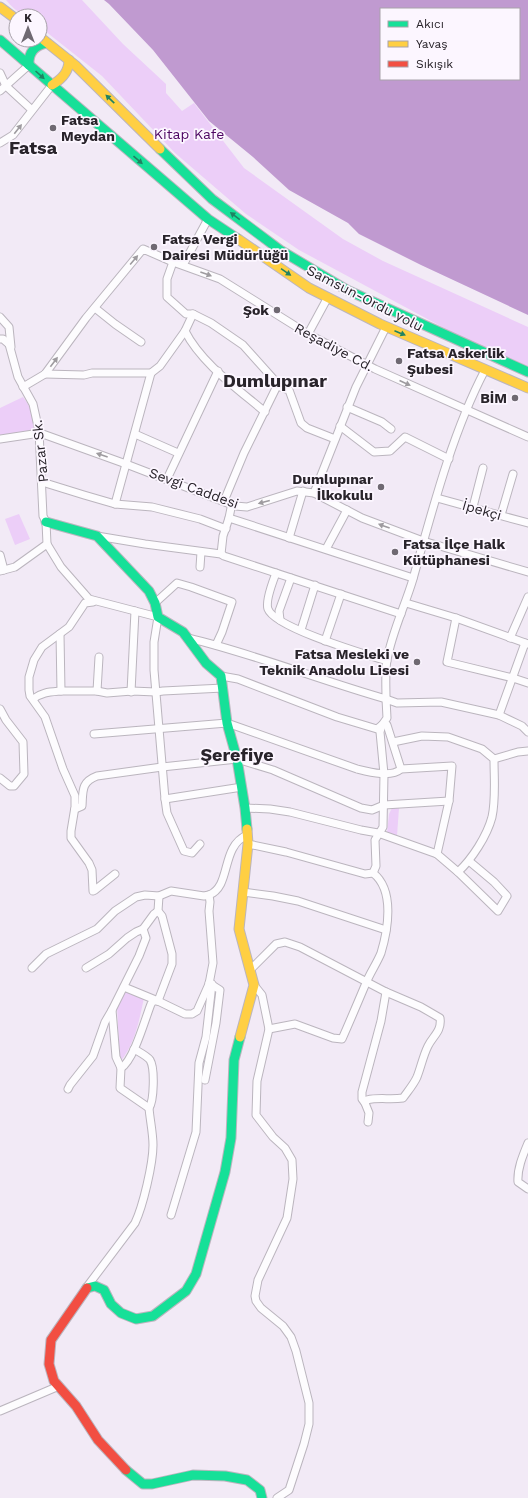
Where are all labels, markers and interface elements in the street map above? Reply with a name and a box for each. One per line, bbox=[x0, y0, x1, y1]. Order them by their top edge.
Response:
north arrow bbox=[8, 8, 48, 48]
legend bbox=[380, 8, 520, 80]
text: K bbox=[24, 12, 32, 25]
text: Akıcı bbox=[416, 17, 444, 31]
text: Yavaş bbox=[416, 37, 448, 51]
text: Sıkışık bbox=[416, 57, 453, 71]
one-way arrow bbox=[35, 70, 45, 79]
one-way arrow bbox=[105, 94, 115, 104]
place label: Fatsa Meydan bbox=[61, 112, 115, 144]
one-way arrow bbox=[14, 123, 22, 134]
marker: Fatsa Meydan bbox=[48, 123, 58, 133]
park label: Kitap Kafe bbox=[154, 126, 224, 142]
district label: Fatsa bbox=[9, 137, 58, 158]
one-way arrow bbox=[133, 155, 144, 164]
one-way arrow bbox=[230, 212, 241, 220]
place label: Fatsa Vergi Dairesi Müdürlüğü bbox=[162, 231, 288, 263]
marker: Fatsa Vergi Dairesi Müdürlüğü bbox=[149, 242, 159, 252]
one-way arrow bbox=[130, 254, 139, 265]
street label: Samsun-Ordu yolu bbox=[304, 262, 426, 334]
one-way arrow bbox=[281, 268, 291, 276]
one-way arrow bbox=[200, 271, 212, 277]
place label: Şok bbox=[243, 302, 269, 318]
marker: Şok bbox=[272, 305, 282, 315]
street label: Reşadiye Cd. bbox=[292, 319, 376, 375]
one-way arrow bbox=[395, 331, 407, 337]
place label: Fatsa Askerlik Şubesi bbox=[407, 345, 505, 377]
one-way arrow bbox=[50, 356, 58, 367]
marker: Fatsa Askerlik Şubesi bbox=[394, 356, 404, 366]
district label: Dumlupınar bbox=[223, 370, 327, 391]
one-way arrow bbox=[400, 380, 411, 386]
place label: BİM bbox=[480, 390, 507, 406]
marker: BİM bbox=[510, 393, 520, 403]
street label: Pazar Sk. bbox=[29, 419, 51, 483]
one-way arrow bbox=[96, 452, 108, 458]
street label: Sevgi Caddesi bbox=[147, 464, 241, 512]
place label: Dumlupınar İlkokulu bbox=[292, 471, 373, 503]
marker: Dumlupınar İlkokulu bbox=[376, 482, 386, 492]
street label: İpekçi bbox=[460, 497, 504, 523]
one-way arrow bbox=[258, 499, 270, 505]
one-way arrow bbox=[378, 523, 390, 529]
place label: Fatsa İlçe Halk Kütüphanesi bbox=[403, 536, 505, 568]
marker: Fatsa İlçe Halk Kütüphanesi bbox=[390, 547, 400, 557]
place label: Fatsa Mesleki ve Teknik Anadolu Lisesi bbox=[259, 646, 409, 678]
marker: Fatsa Mesleki ve Teknik Anadolu Lisesi bbox=[412, 657, 422, 667]
district label: Şerefiye bbox=[200, 744, 274, 765]

